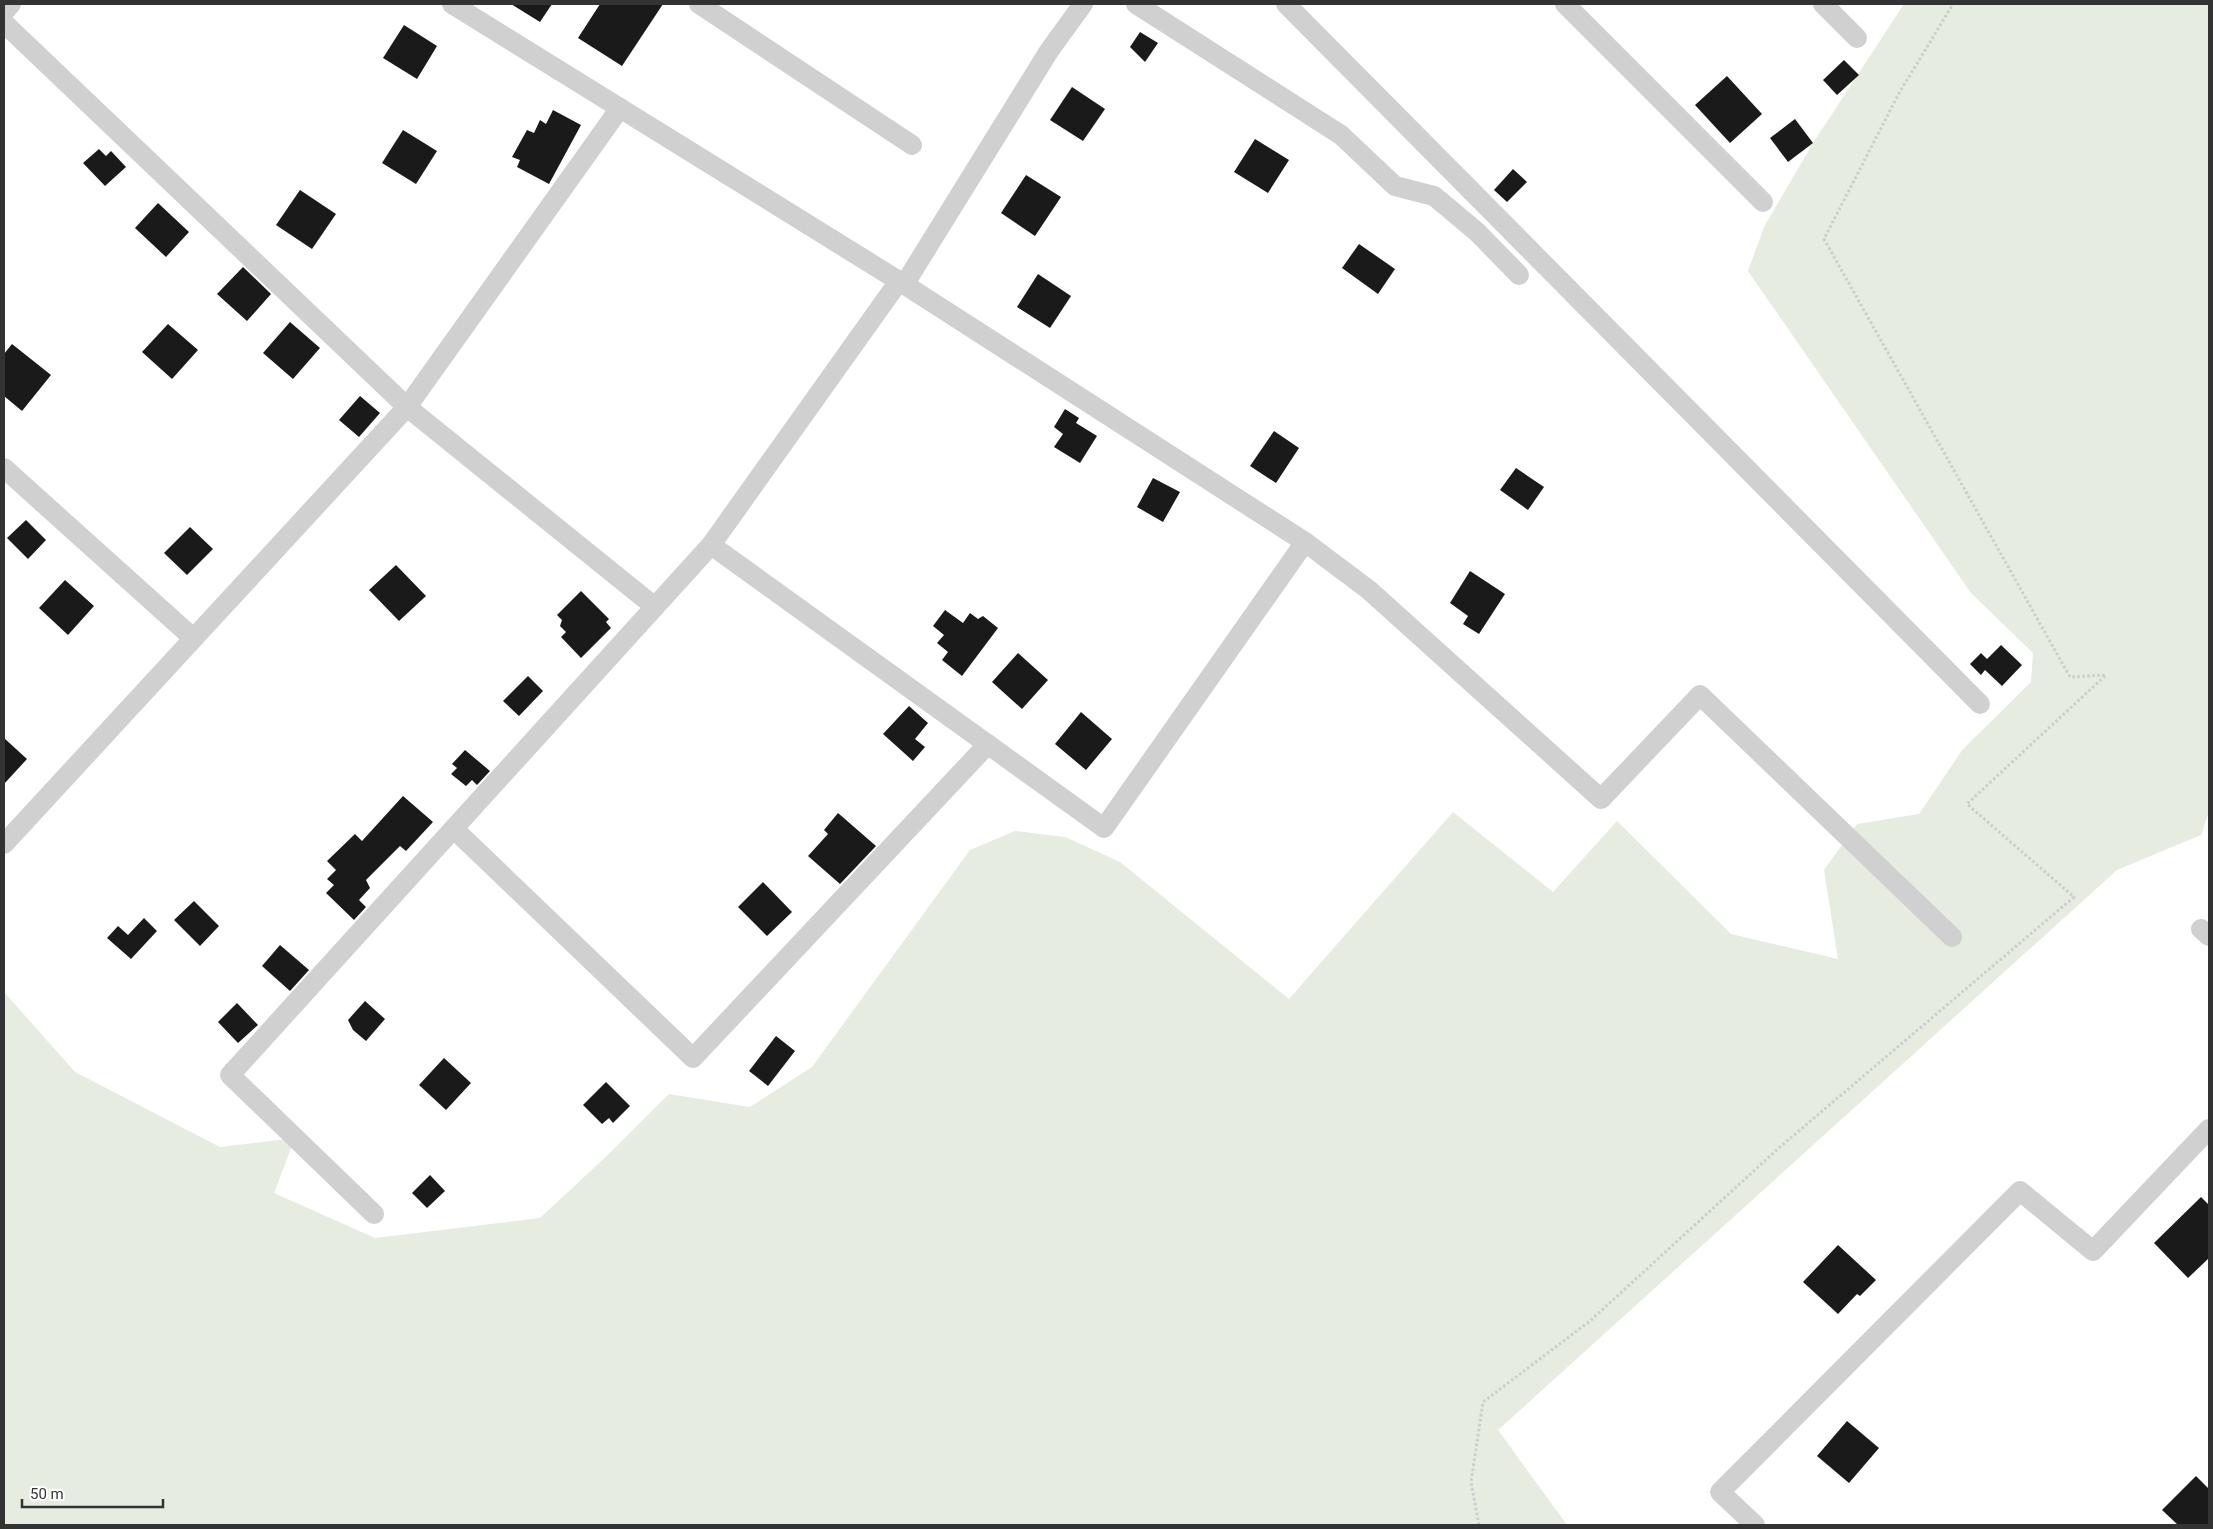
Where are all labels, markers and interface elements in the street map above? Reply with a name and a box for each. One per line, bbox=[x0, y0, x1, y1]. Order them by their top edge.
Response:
scale bar bbox=[22, 1476, 164, 1508]
text: 50 m bbox=[30, 1485, 64, 1503]

